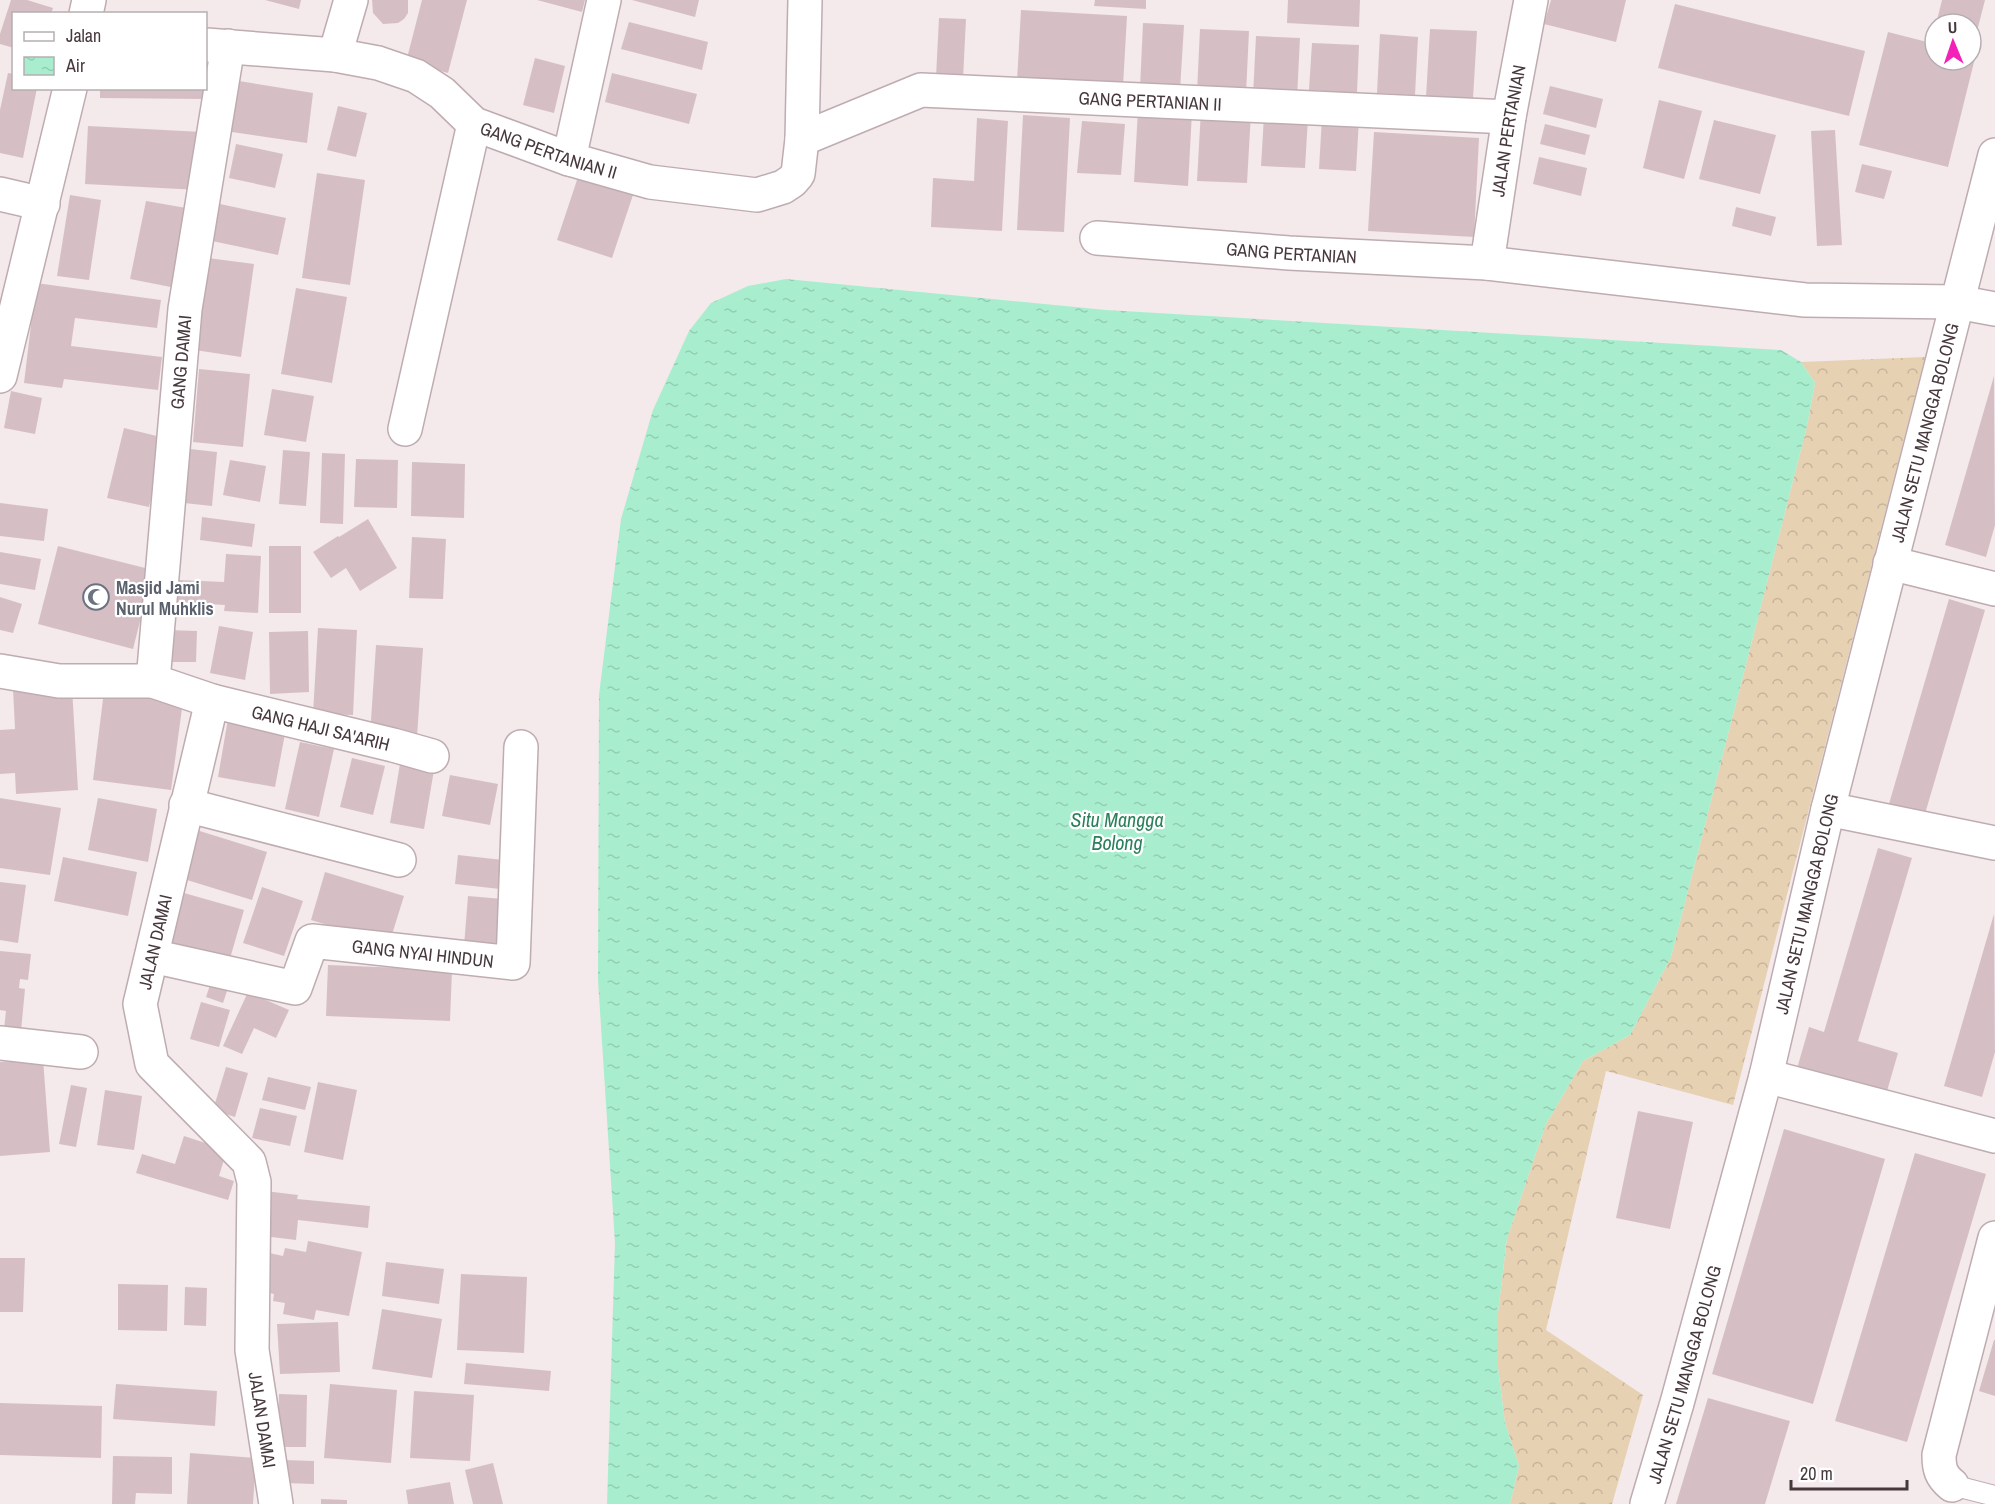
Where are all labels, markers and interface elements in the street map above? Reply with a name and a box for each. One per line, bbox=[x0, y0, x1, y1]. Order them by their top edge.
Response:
legend bbox=[12, 12, 207, 90]
north arrow bbox=[1923, 12, 1983, 72]
text: U bbox=[1947, 16, 1958, 38]
text: Jalan bbox=[66, 23, 101, 48]
text: Air bbox=[65, 53, 85, 78]
street label: JALAN PERTANIAN bbox=[1485, 63, 1531, 198]
street label: GANG PERTANIAN II bbox=[1078, 85, 1222, 116]
street label: GANG PERTANIAN II bbox=[477, 115, 620, 185]
street label: GANG PERTANIAN bbox=[1225, 236, 1357, 269]
street label: GANG DAMAI bbox=[164, 314, 197, 410]
street label: JALAN SETU MANGGA BOLONG bbox=[1884, 320, 1964, 545]
place label: Masjid Jami Nurul Muhklis bbox=[116, 575, 214, 621]
mosque icon: Masjid Jami Nurul Muhklis bbox=[81, 582, 111, 612]
street label: GANG HAJI SA'ARIH bbox=[249, 699, 393, 756]
street label: JALAN SETU MANGGA BOLONG bbox=[1768, 791, 1844, 1017]
water label: Situ Mangga Bolong bbox=[1071, 806, 1164, 856]
street label: JALAN DAMAI bbox=[132, 892, 178, 992]
street label: GANG NYAI HINDUN bbox=[351, 933, 495, 973]
street label: JALAN SETU MANGGA BOLONG bbox=[1641, 1262, 1726, 1486]
street label: JALAN DAMAI bbox=[243, 1370, 283, 1470]
scale bar bbox=[1791, 1453, 1906, 1491]
text: 20 m bbox=[1800, 1461, 1833, 1486]

